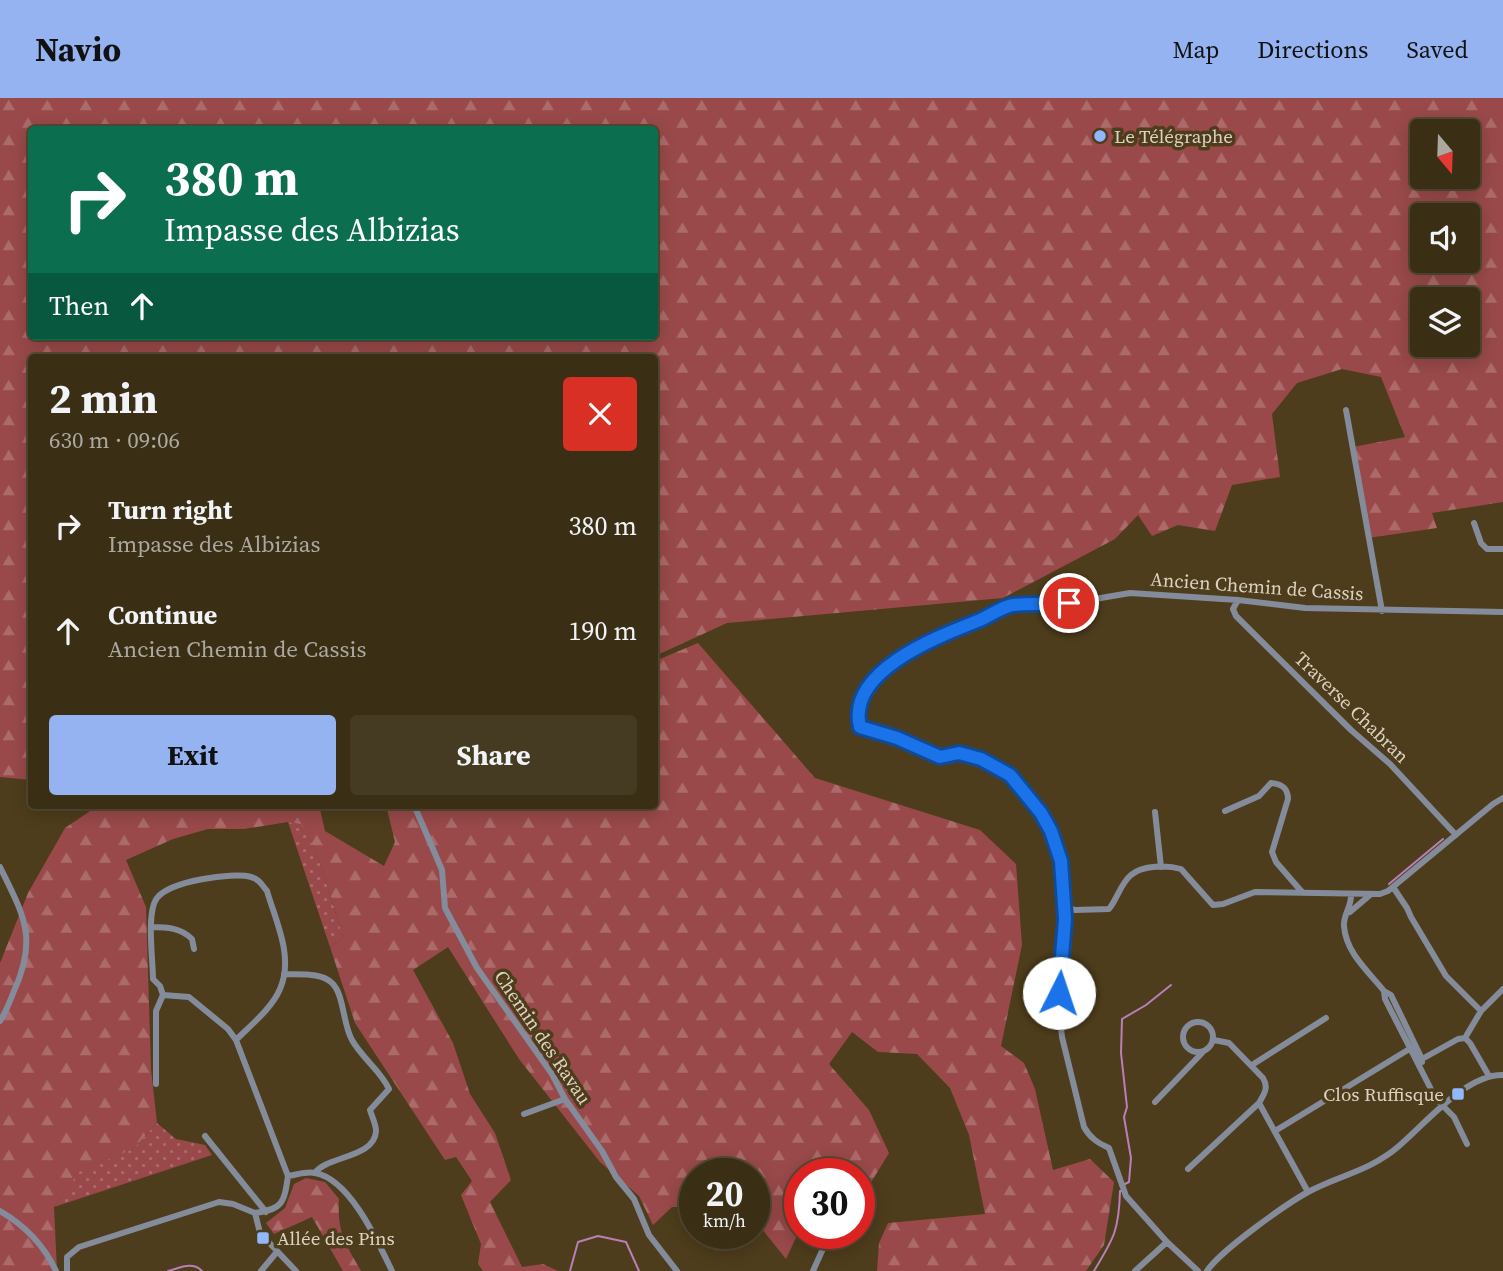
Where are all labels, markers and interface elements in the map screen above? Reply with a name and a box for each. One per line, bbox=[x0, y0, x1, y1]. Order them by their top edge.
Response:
text: Navio bbox=[35, 27, 121, 72]
text: Map bbox=[1172, 33, 1219, 66]
text: Directions bbox=[1257, 33, 1368, 66]
text: Saved bbox=[1406, 33, 1468, 66]
north arrow bbox=[1410, 119, 1480, 189]
map controls bbox=[1410, 119, 1480, 357]
place label: Le Télégraphe bbox=[1114, 123, 1233, 149]
marker: Le Télégraphe bbox=[1092, 128, 1108, 144]
text: 380 m bbox=[164, 144, 299, 211]
icon: right bbox=[49, 154, 140, 245]
button: sound bbox=[1410, 203, 1480, 273]
text: Impasse des Albizias bbox=[164, 208, 460, 252]
icon: ahead bbox=[123, 287, 161, 325]
button: layers bbox=[1410, 287, 1480, 357]
text: Then bbox=[49, 288, 109, 324]
text: 2 min bbox=[49, 369, 158, 427]
button: close bbox=[563, 377, 637, 451]
text: 630 m · 09:06 bbox=[49, 424, 180, 456]
text: Turn right bbox=[108, 492, 232, 528]
icon: right bbox=[49, 507, 87, 545]
text: 380 m bbox=[569, 508, 637, 544]
text: Impasse des Albizias bbox=[108, 528, 320, 560]
street label: Ancien Chemin de Cassis bbox=[1150, 566, 1364, 606]
pin bbox=[1039, 573, 1099, 633]
icon: arrive bbox=[1050, 584, 1088, 622]
text: Continue bbox=[108, 597, 217, 633]
icon: ahead bbox=[49, 612, 87, 650]
text: 190 m bbox=[569, 613, 637, 649]
text: Ancien Chemin de Cassis bbox=[108, 633, 366, 665]
street label: Traverse Chabran bbox=[1289, 646, 1415, 768]
button: Exit bbox=[49, 715, 336, 795]
button: Share bbox=[350, 715, 637, 795]
position arrow bbox=[1022, 956, 1096, 1030]
street label: Chemin des Ravau bbox=[488, 965, 598, 1109]
place label: Clos Ruffisque bbox=[1323, 1081, 1444, 1107]
marker: Clos Ruffisque bbox=[1450, 1086, 1466, 1102]
speed limit sign: 30 bbox=[784, 1158, 875, 1249]
text: 20 bbox=[706, 1170, 743, 1218]
text: km/h bbox=[703, 1208, 746, 1233]
place label: Allée des Pins bbox=[277, 1225, 395, 1251]
marker: Allée des Pins bbox=[255, 1230, 271, 1246]

